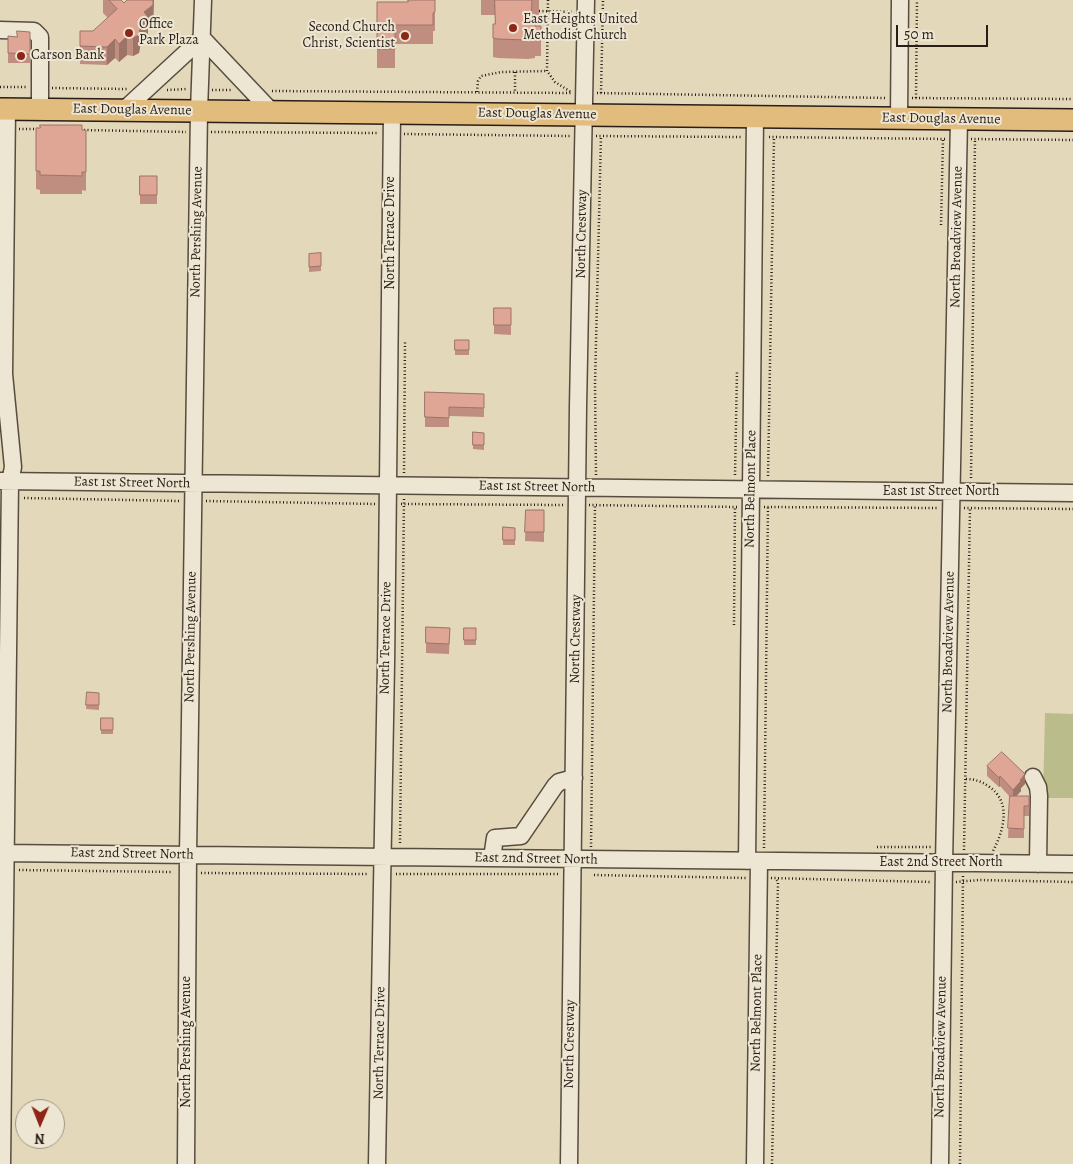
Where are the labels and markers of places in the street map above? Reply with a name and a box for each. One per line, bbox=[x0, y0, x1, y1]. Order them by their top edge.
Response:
place label: East Heights United Methodist Church bbox=[523, 12, 638, 44]
place label: Office Park Plaza bbox=[139, 17, 199, 49]
place label: Second Church Christ, Scientist bbox=[303, 20, 395, 52]
marker: East Heights United Methodist Church bbox=[507, 22, 519, 34]
marker: Office Park Plaza bbox=[123, 27, 135, 39]
marker: Second Church Christ, Scientist bbox=[399, 30, 411, 42]
place label: Carson Bank bbox=[31, 48, 104, 64]
marker: Carson Bank bbox=[15, 50, 27, 62]

